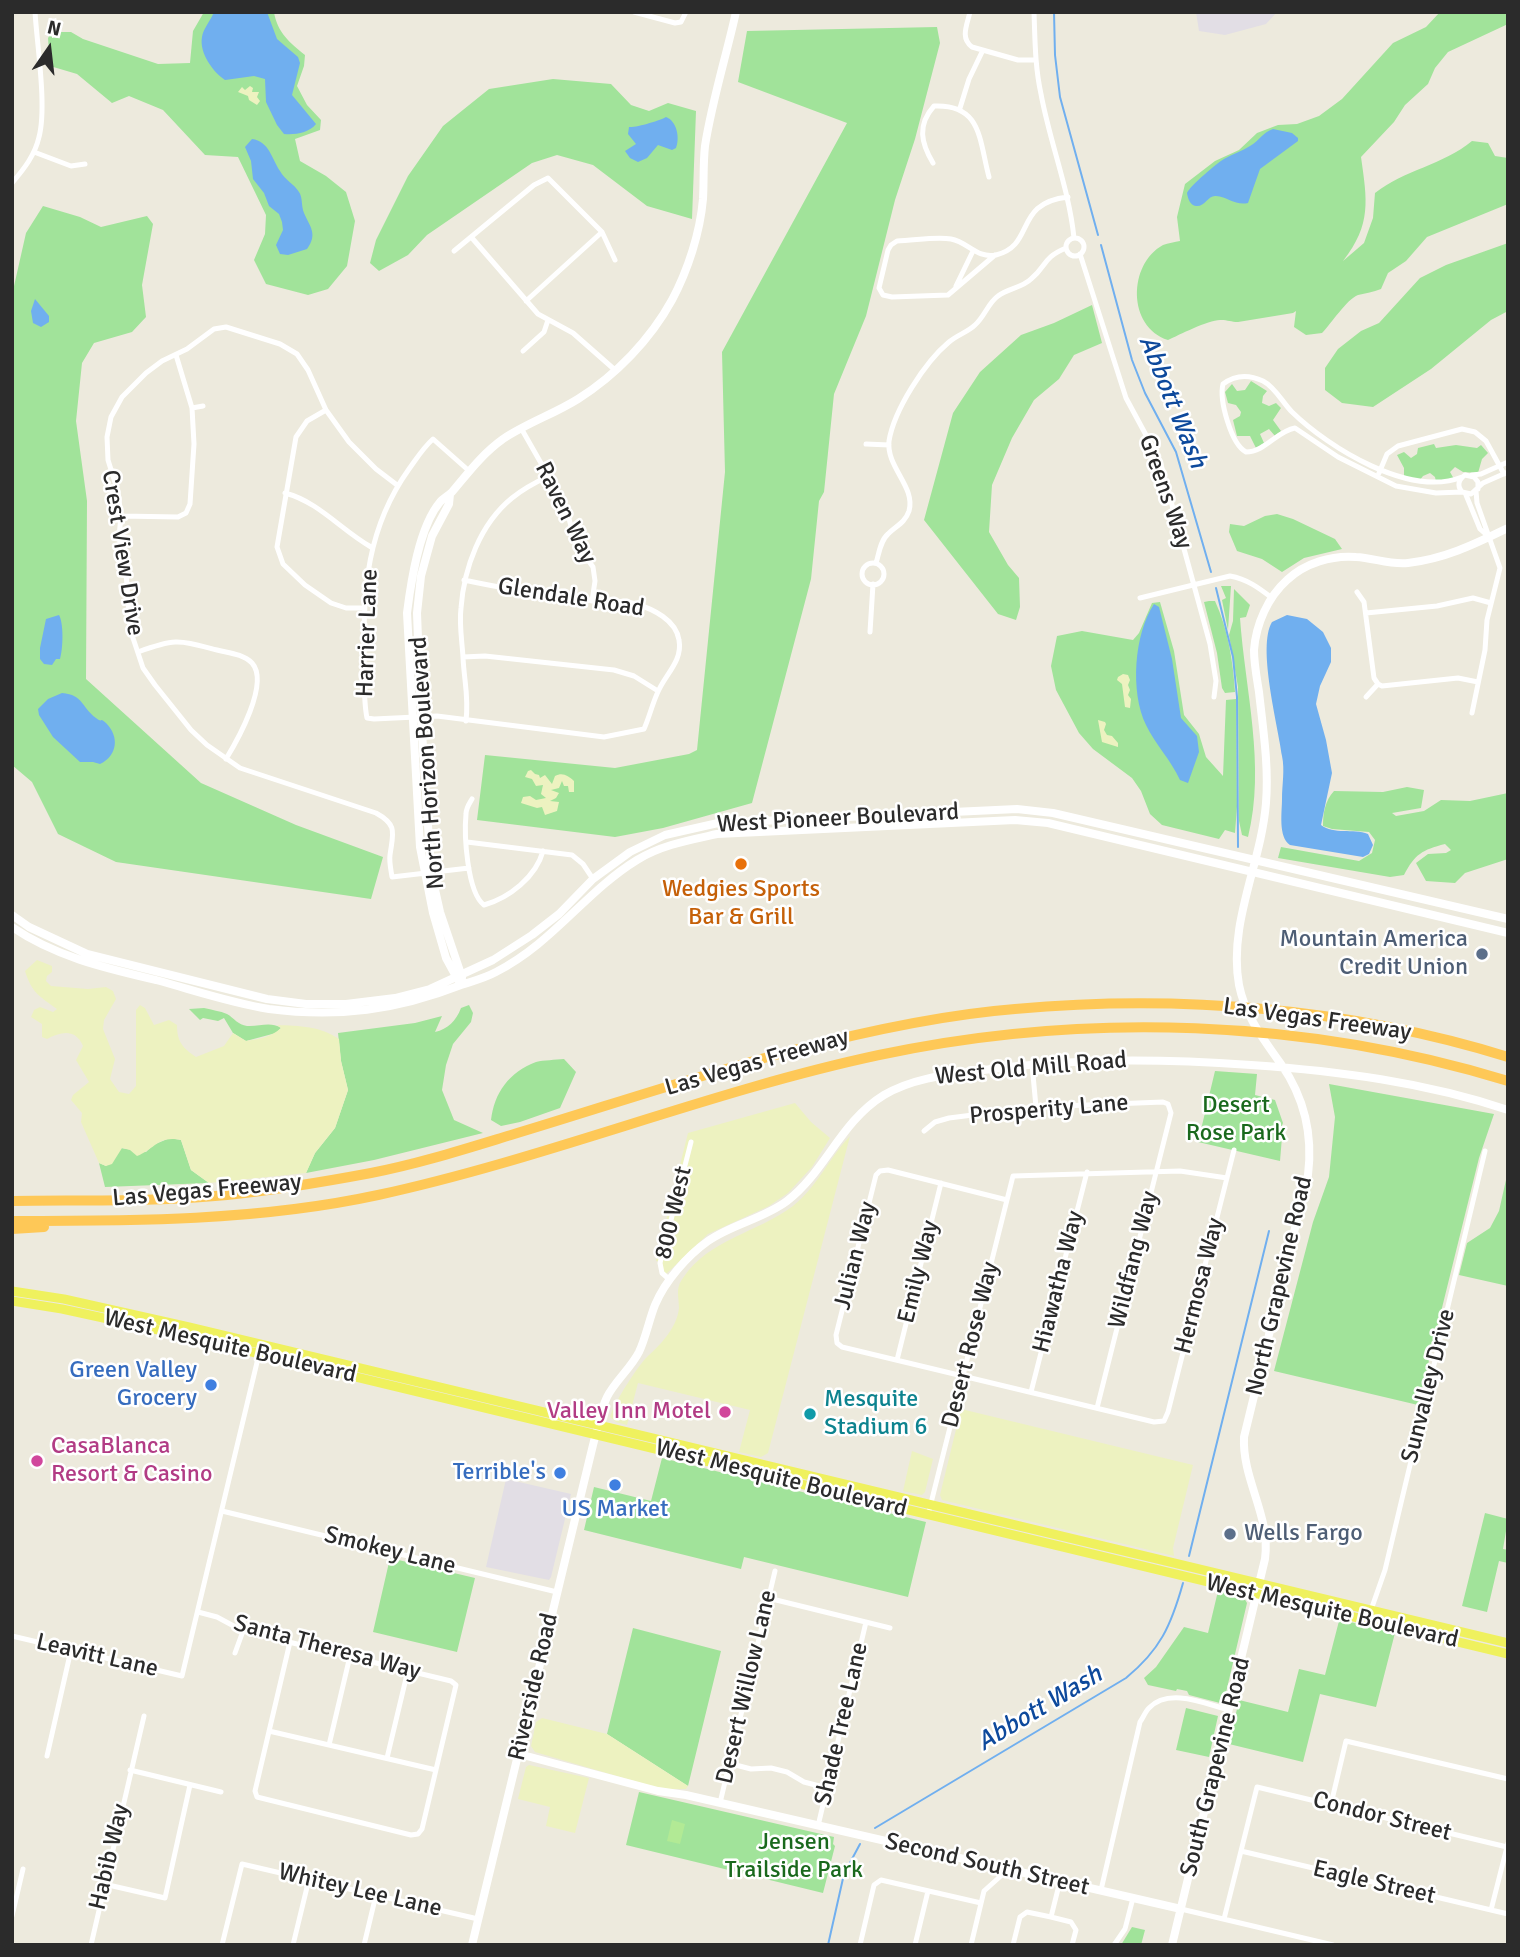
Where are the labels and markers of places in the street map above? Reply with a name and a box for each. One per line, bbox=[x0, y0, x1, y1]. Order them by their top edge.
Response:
marker: Wedgies Sports Bar & Grill bbox=[733, 856, 749, 872]
place label: Wedgies Sports Bar & Grill bbox=[662, 876, 820, 932]
place label: Mountain America Credit Union bbox=[1279, 926, 1468, 982]
marker: Mountain America Credit Union bbox=[1474, 946, 1490, 962]
place label: Green Valley Grocery bbox=[69, 1357, 197, 1413]
marker: Green Valley Grocery bbox=[203, 1377, 219, 1393]
place label: Mesquite Stadium 6 bbox=[824, 1386, 927, 1442]
place label: Valley Inn Motel bbox=[547, 1398, 711, 1426]
marker: Valley Inn Motel bbox=[717, 1404, 733, 1420]
marker: Mesquite Stadium 6 bbox=[802, 1406, 818, 1422]
place label: CasaBlanca Resort & Casino bbox=[51, 1433, 212, 1489]
marker: CasaBlanca Resort & Casino bbox=[29, 1453, 45, 1469]
place label: Terrible's bbox=[453, 1459, 546, 1487]
marker: Terrible's bbox=[552, 1465, 568, 1481]
marker: US Market bbox=[607, 1477, 623, 1493]
place label: US Market bbox=[561, 1496, 669, 1524]
place label: Wells Fargo bbox=[1244, 1520, 1363, 1548]
marker: Wells Fargo bbox=[1222, 1526, 1238, 1542]

